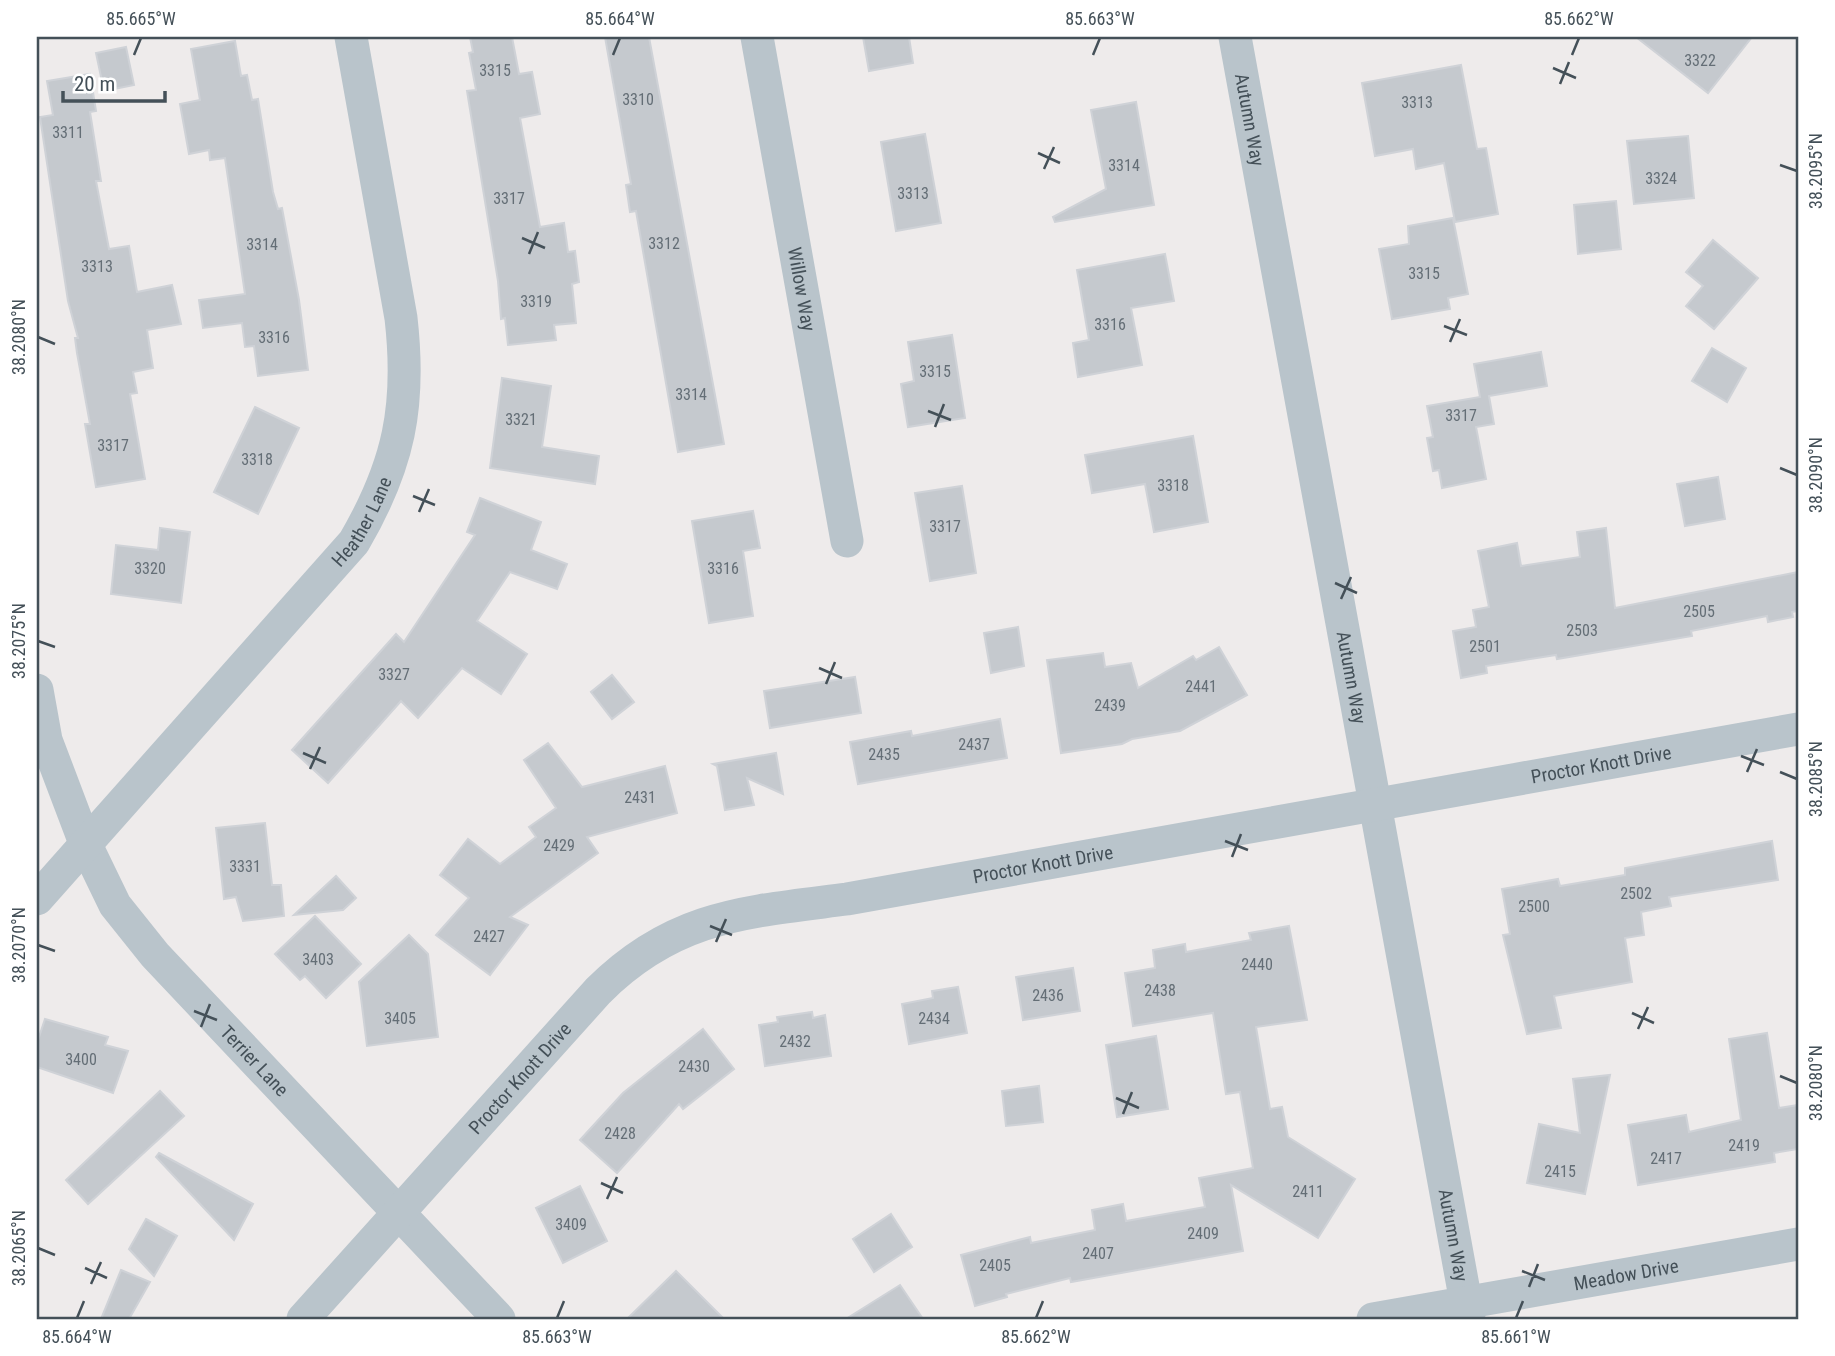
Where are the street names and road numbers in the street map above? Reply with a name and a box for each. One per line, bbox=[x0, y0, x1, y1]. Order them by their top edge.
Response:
street label: Autumn Way bbox=[1230, 71, 1270, 168]
street label: Willow Way bbox=[783, 245, 821, 333]
street label: Heather Lane bbox=[327, 473, 396, 571]
street label: Autumn Way bbox=[1332, 629, 1372, 726]
street label: Proctor Knott Drive bbox=[1529, 740, 1673, 788]
street label: Proctor Knott Drive bbox=[971, 840, 1115, 888]
street label: Proctor Knott Drive bbox=[464, 1018, 576, 1139]
street label: Terrier Lane bbox=[216, 1020, 294, 1101]
street label: Autumn Way bbox=[1434, 1187, 1473, 1283]
street label: Meadow Drive bbox=[1572, 1254, 1680, 1295]

